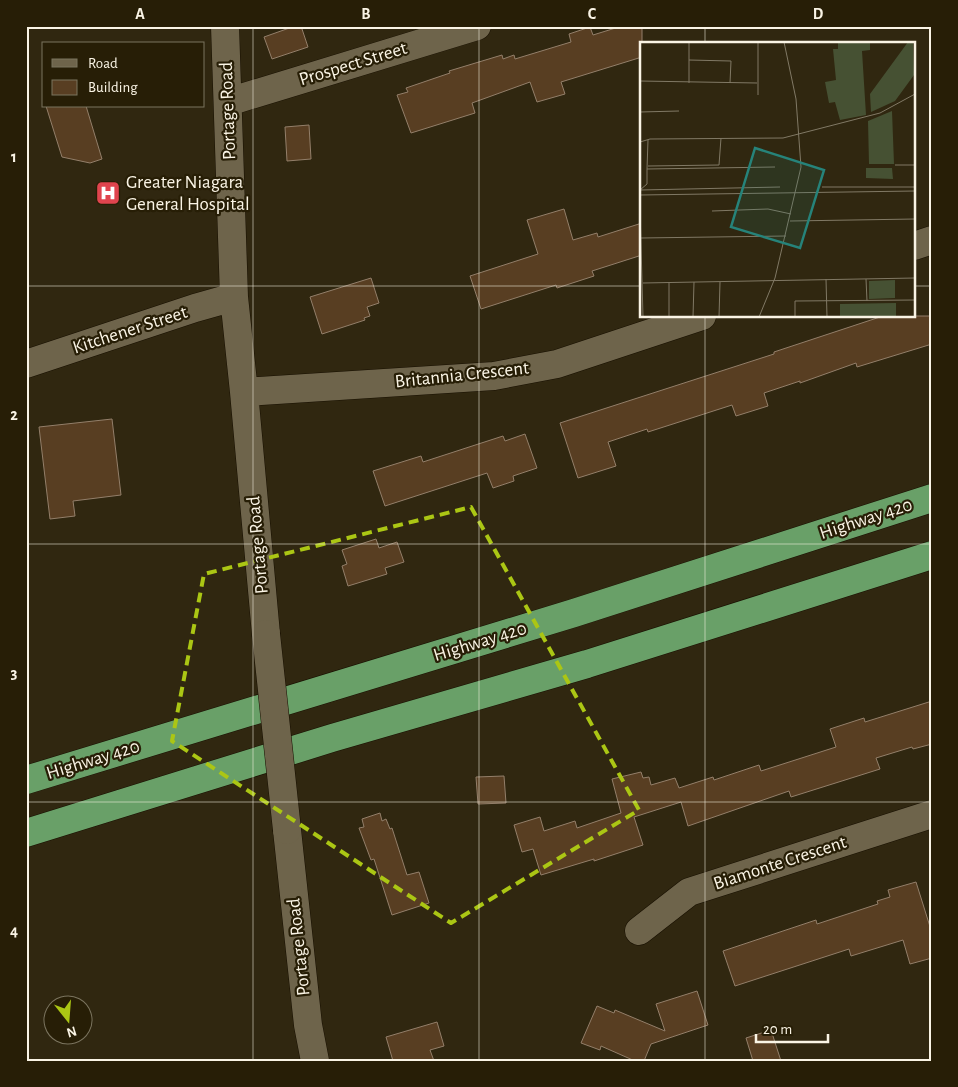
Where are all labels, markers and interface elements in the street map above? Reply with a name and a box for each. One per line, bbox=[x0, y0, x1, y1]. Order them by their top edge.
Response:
text: A bbox=[135, 6, 145, 22]
text: B bbox=[361, 6, 371, 22]
text: C bbox=[588, 6, 597, 22]
text: D bbox=[813, 6, 824, 22]
street label: Prospect Street bbox=[297, 39, 409, 89]
legend bbox=[42, 42, 205, 108]
inset map bbox=[640, 42, 916, 318]
text: Road bbox=[88, 56, 118, 71]
street label: Portage Road bbox=[217, 61, 239, 160]
text: Building bbox=[88, 80, 138, 95]
text: 1 bbox=[11, 149, 17, 165]
place label: Greater Niagara General Hospital bbox=[126, 173, 250, 214]
hospital icon: Greater Niagara General Hospital bbox=[95, 180, 121, 206]
street label: Kitchener Street bbox=[70, 303, 190, 357]
street label: Britannia Crescent bbox=[394, 359, 530, 391]
text: 2 bbox=[10, 407, 18, 423]
street label: Portage Road bbox=[244, 495, 272, 595]
street label: Highway 420 bbox=[817, 495, 915, 543]
street label: Highway 420 bbox=[431, 619, 529, 665]
text: 3 bbox=[11, 665, 18, 681]
street label: Highway 420 bbox=[44, 737, 142, 783]
street label: Biamonte Crescent bbox=[711, 833, 849, 893]
street label: Portage Road bbox=[284, 897, 314, 997]
text: 4 bbox=[10, 923, 18, 939]
north arrow bbox=[42, 994, 92, 1044]
scale bar bbox=[756, 1012, 828, 1044]
text: 20 m bbox=[763, 1022, 792, 1037]
text: N bbox=[65, 1023, 78, 1040]

